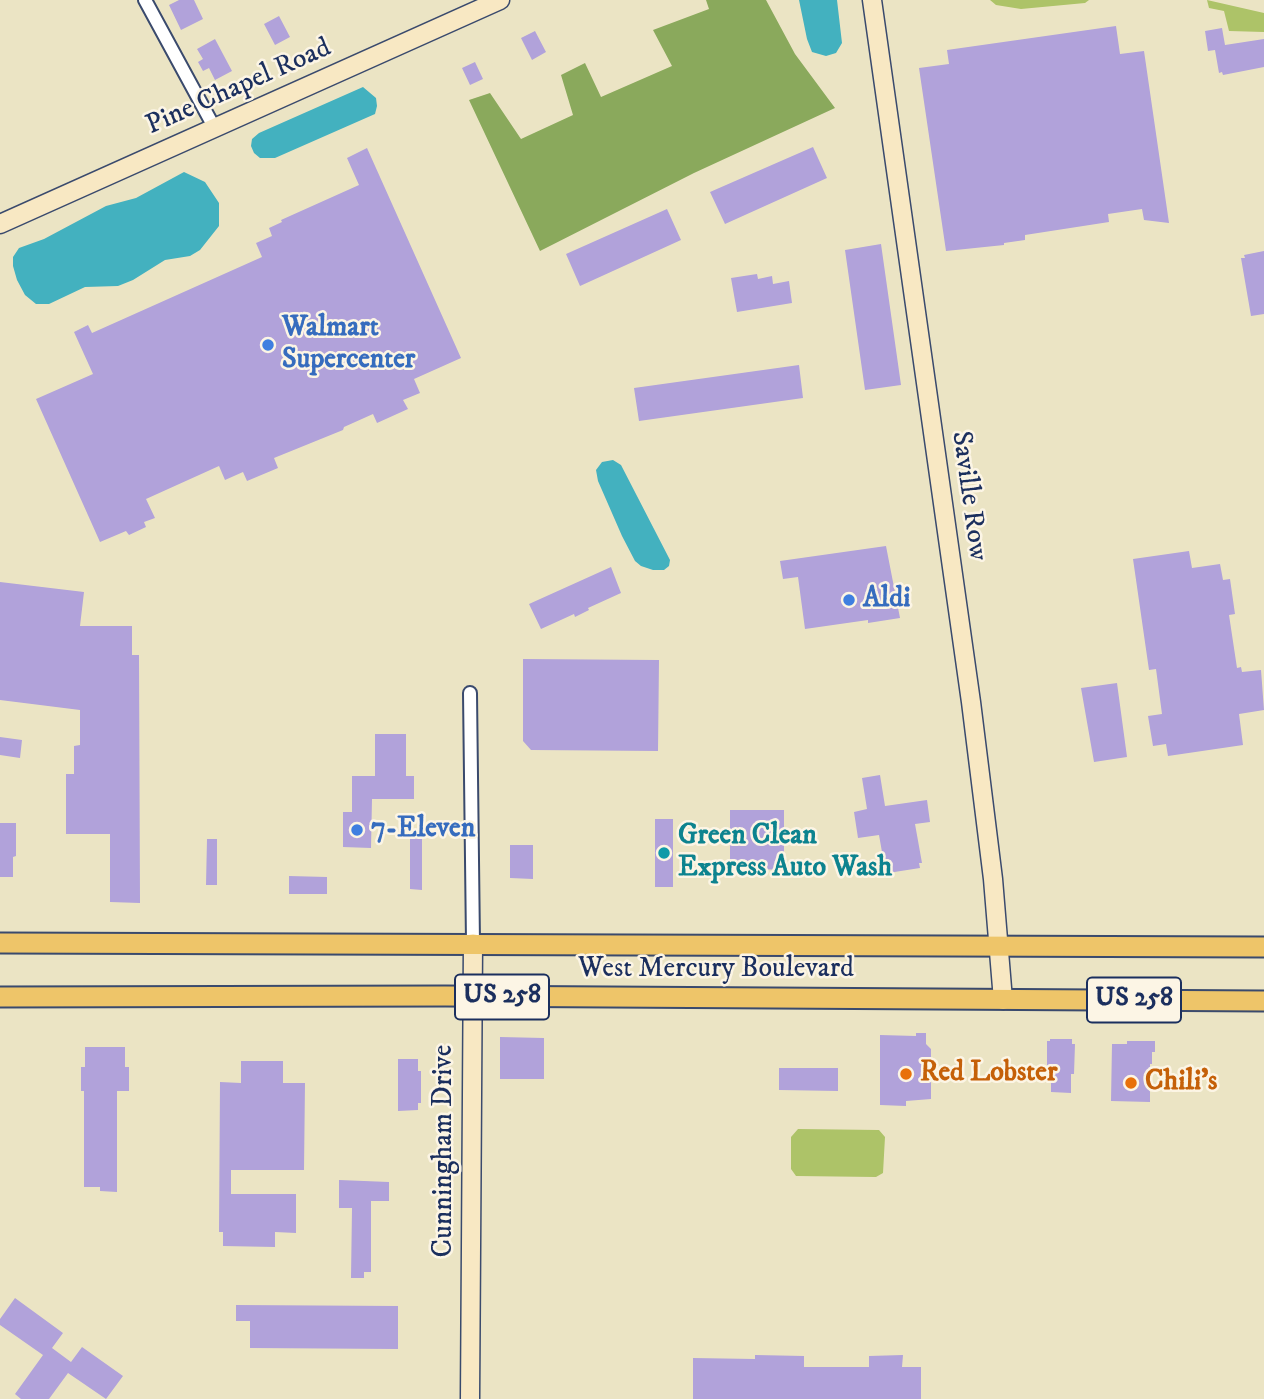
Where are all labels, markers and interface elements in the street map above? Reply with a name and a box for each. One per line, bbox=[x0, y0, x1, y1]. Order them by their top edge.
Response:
street label: Pine Chapel Road bbox=[141, 32, 337, 144]
place label: Walmart Supercenter bbox=[282, 312, 415, 378]
marker: Walmart Supercenter bbox=[260, 337, 276, 353]
street label: Saville Row bbox=[942, 429, 994, 563]
place label: Aldi bbox=[863, 583, 910, 617]
marker: Aldi bbox=[841, 592, 857, 608]
place label: 7-Eleven bbox=[371, 813, 475, 847]
place label: Green Clean Express Auto Wash bbox=[678, 820, 892, 886]
marker: 7-Eleven bbox=[349, 822, 365, 838]
marker: Green Clean Express Auto Wash bbox=[656, 845, 672, 861]
street label: West Mercury Boulevard bbox=[578, 953, 854, 987]
road number: US 258 bbox=[455, 974, 549, 1020]
road number: US 258 bbox=[1087, 978, 1181, 1023]
street label: Cunningham Drive bbox=[428, 1045, 462, 1257]
place label: Red Lobster bbox=[920, 1057, 1057, 1091]
marker: Red Lobster bbox=[898, 1066, 914, 1082]
place label: Chili's bbox=[1145, 1066, 1217, 1100]
marker: Chili's bbox=[1123, 1075, 1139, 1091]

